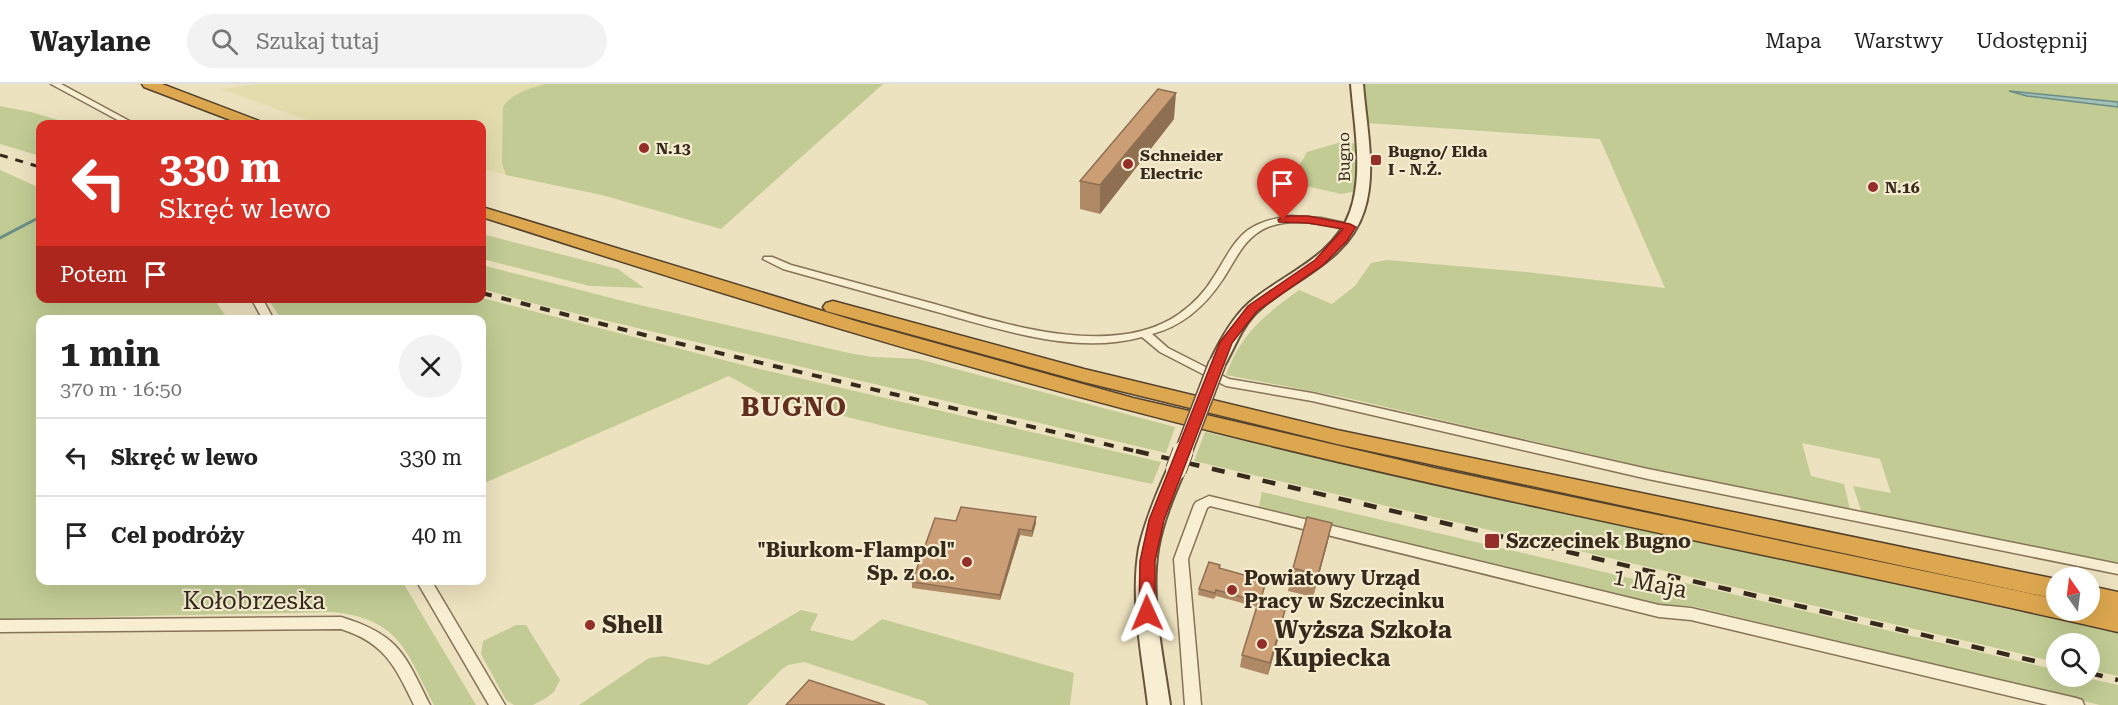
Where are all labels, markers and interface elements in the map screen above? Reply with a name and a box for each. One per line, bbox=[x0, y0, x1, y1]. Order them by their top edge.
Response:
search box bbox=[187, 14, 607, 68]
text: Waylane bbox=[30, 25, 151, 58]
icon: search bbox=[208, 25, 241, 58]
text: Szukaj tutaj bbox=[256, 29, 380, 54]
text: Mapa bbox=[1765, 29, 1821, 53]
text: Warstwy bbox=[1854, 29, 1943, 53]
text: Udostępnij bbox=[1976, 29, 2088, 53]
street label: Bugno bbox=[1334, 132, 1354, 182]
place label: N.13 bbox=[656, 139, 691, 158]
marker: N.13 bbox=[637, 141, 651, 155]
place label: Bugno/ Elda I - N.Ż. bbox=[1388, 142, 1488, 179]
text: 330 m bbox=[159, 143, 281, 192]
icon: left bbox=[60, 144, 138, 222]
place label: Schneider Electric bbox=[1140, 146, 1223, 183]
marker: Bugno/ Elda I - N.Ż. bbox=[1369, 153, 1383, 167]
marker: Schneider Electric bbox=[1121, 157, 1135, 171]
pin bbox=[1257, 158, 1308, 220]
icon: arrive bbox=[1266, 167, 1299, 200]
place label: N.16 bbox=[1885, 178, 1920, 197]
marker: N.16 bbox=[1866, 180, 1880, 194]
text: Skręć w lewo bbox=[159, 193, 331, 225]
icon: arrive bbox=[139, 258, 172, 291]
text: Potem bbox=[60, 262, 127, 287]
text: 1 min bbox=[60, 333, 160, 375]
button: close bbox=[399, 335, 462, 398]
text: 370 m · 16:50 bbox=[60, 377, 182, 401]
district label: BUGNO bbox=[741, 392, 847, 422]
icon: left bbox=[60, 441, 93, 474]
text: Skręć w lewo bbox=[111, 445, 258, 470]
text: 330 m bbox=[399, 445, 462, 470]
icon: arrive bbox=[60, 519, 93, 552]
text: Cel podróży bbox=[111, 523, 245, 548]
text: 40 m bbox=[412, 523, 462, 548]
place label: Szczecinek Bugno bbox=[1506, 529, 1691, 553]
marker: Szczecinek Bugno bbox=[1483, 532, 1501, 550]
place label: "Biurkom-Flampol" Sp. z o.o. bbox=[757, 538, 955, 585]
marker: "Biurkom-Flampol" Sp. z o.o. bbox=[960, 555, 974, 569]
street label: 1 Maja bbox=[1610, 562, 1690, 604]
place label: Powiatowy Urząd Pracy w Szczecinku bbox=[1244, 566, 1444, 613]
north arrow bbox=[2046, 567, 2100, 621]
map controls bbox=[2046, 567, 2100, 687]
position arrow bbox=[1115, 581, 1179, 645]
marker: Powiatowy Urząd Pracy w Szczecinku bbox=[1225, 583, 1239, 597]
street label: Kołobrzeska bbox=[183, 587, 325, 615]
place label: Shell bbox=[602, 611, 663, 639]
place label: Wyższa Szkoła Kupiecka bbox=[1274, 616, 1452, 672]
marker: Shell bbox=[583, 618, 597, 632]
button: search bbox=[2046, 633, 2100, 687]
marker: Wyższa Szkoła Kupiecka bbox=[1255, 637, 1269, 651]

